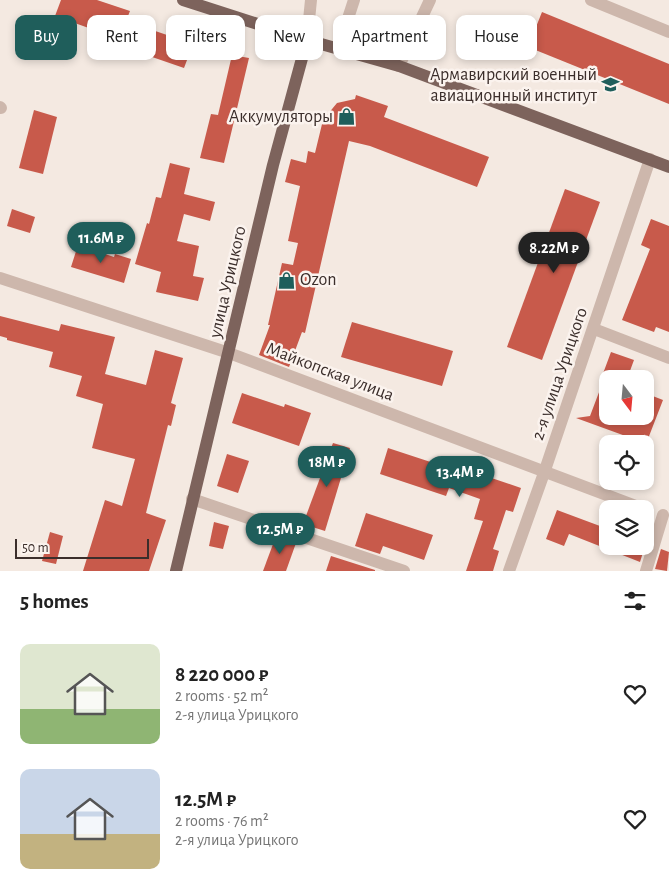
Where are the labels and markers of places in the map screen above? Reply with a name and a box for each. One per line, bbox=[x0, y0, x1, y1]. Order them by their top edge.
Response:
place label: Армавирский военный авиационный институт bbox=[430, 66, 598, 105]
school or university icon: Армавирский военный авиационный институт bbox=[601, 75, 621, 95]
shop icon: Аккумуляторы bbox=[337, 107, 357, 127]
place label: Аккумуляторы bbox=[229, 108, 333, 126]
pin: 11.6M ₽ bbox=[55, 222, 147, 264]
pin: 8.22M ₽ bbox=[508, 232, 600, 274]
shop icon: Ozon bbox=[276, 270, 296, 290]
place label: Ozon bbox=[300, 271, 337, 289]
pin: 18M ₽ bbox=[292, 446, 362, 488]
pin: 13.4M ₽ bbox=[414, 456, 506, 498]
pin: 12.5M ₽ bbox=[234, 512, 326, 555]

